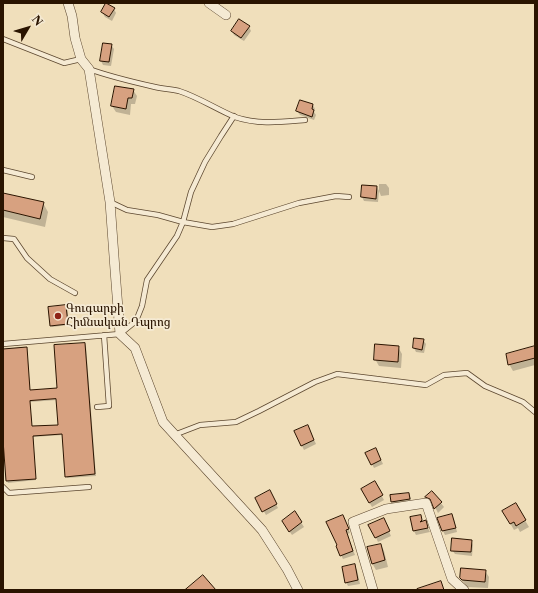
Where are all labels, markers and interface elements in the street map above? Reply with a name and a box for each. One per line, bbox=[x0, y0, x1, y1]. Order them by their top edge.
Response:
north arrow bbox=[8, 8, 48, 48]
text: N bbox=[29, 13, 46, 29]
place label: Գուգարքի Հիմնական Դպրոց bbox=[66, 302, 170, 330]
marker: Գուգարքի Հիմնական Դպրոց bbox=[53, 311, 63, 321]

